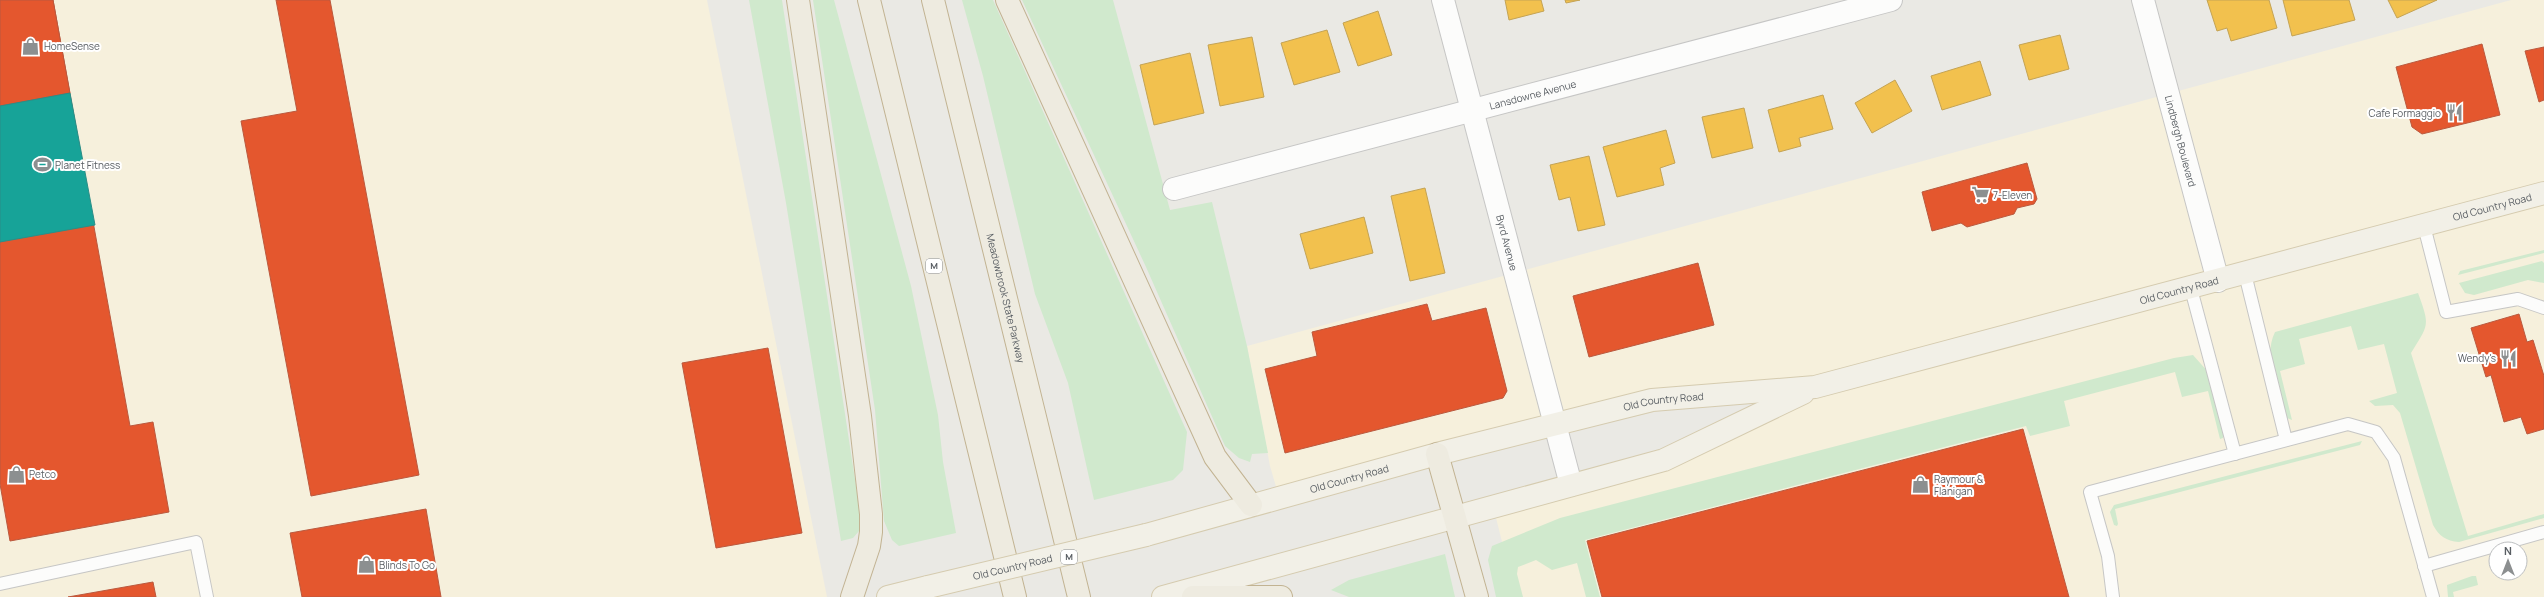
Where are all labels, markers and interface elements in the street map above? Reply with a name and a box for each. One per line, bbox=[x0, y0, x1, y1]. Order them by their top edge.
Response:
shop icon: HomeSense bbox=[21, 36, 41, 56]
place label: HomeSense bbox=[44, 39, 100, 53]
street label: Lansdowne Avenue bbox=[1488, 76, 1578, 113]
street label: Lindbergh Boulevard bbox=[2162, 94, 2200, 188]
restaurant icon: Cafe Formaggio bbox=[2444, 103, 2464, 123]
place label: Cafe Formaggio bbox=[2369, 106, 2441, 120]
sports icon: Planet Fitness bbox=[32, 155, 52, 175]
place label: Planet Fitness bbox=[55, 158, 120, 172]
supermarket icon: 7-Eleven bbox=[1970, 185, 1990, 205]
place label: 7-Eleven bbox=[1993, 188, 2032, 202]
street label: Old Country Road bbox=[2451, 190, 2533, 224]
street label: Byrd Avenue bbox=[1493, 213, 1521, 272]
street label: Meadowbrook State Parkway bbox=[983, 232, 1029, 365]
road number: M bbox=[926, 259, 942, 273]
street label: Old Country Road bbox=[2138, 273, 2220, 307]
restaurant icon: Wendy's bbox=[2499, 348, 2519, 368]
place label: Wendy's bbox=[2458, 351, 2496, 365]
street label: Old Country Road bbox=[1622, 389, 1704, 414]
street label: Old Country Road bbox=[1308, 461, 1390, 496]
shop icon: Petco bbox=[6, 464, 26, 484]
place label: Petco bbox=[29, 467, 56, 481]
place label: Raymour & Flanigan bbox=[1934, 472, 1984, 498]
shop icon: Raymour & Flanigan bbox=[1911, 475, 1931, 495]
north arrow bbox=[2488, 541, 2528, 581]
text: N bbox=[2504, 543, 2512, 558]
road number: M bbox=[1061, 550, 1077, 564]
street label: Old Country Road bbox=[972, 551, 1054, 583]
shop icon: Blinds To Go bbox=[356, 555, 376, 575]
place label: Blinds To Go bbox=[379, 558, 435, 572]

